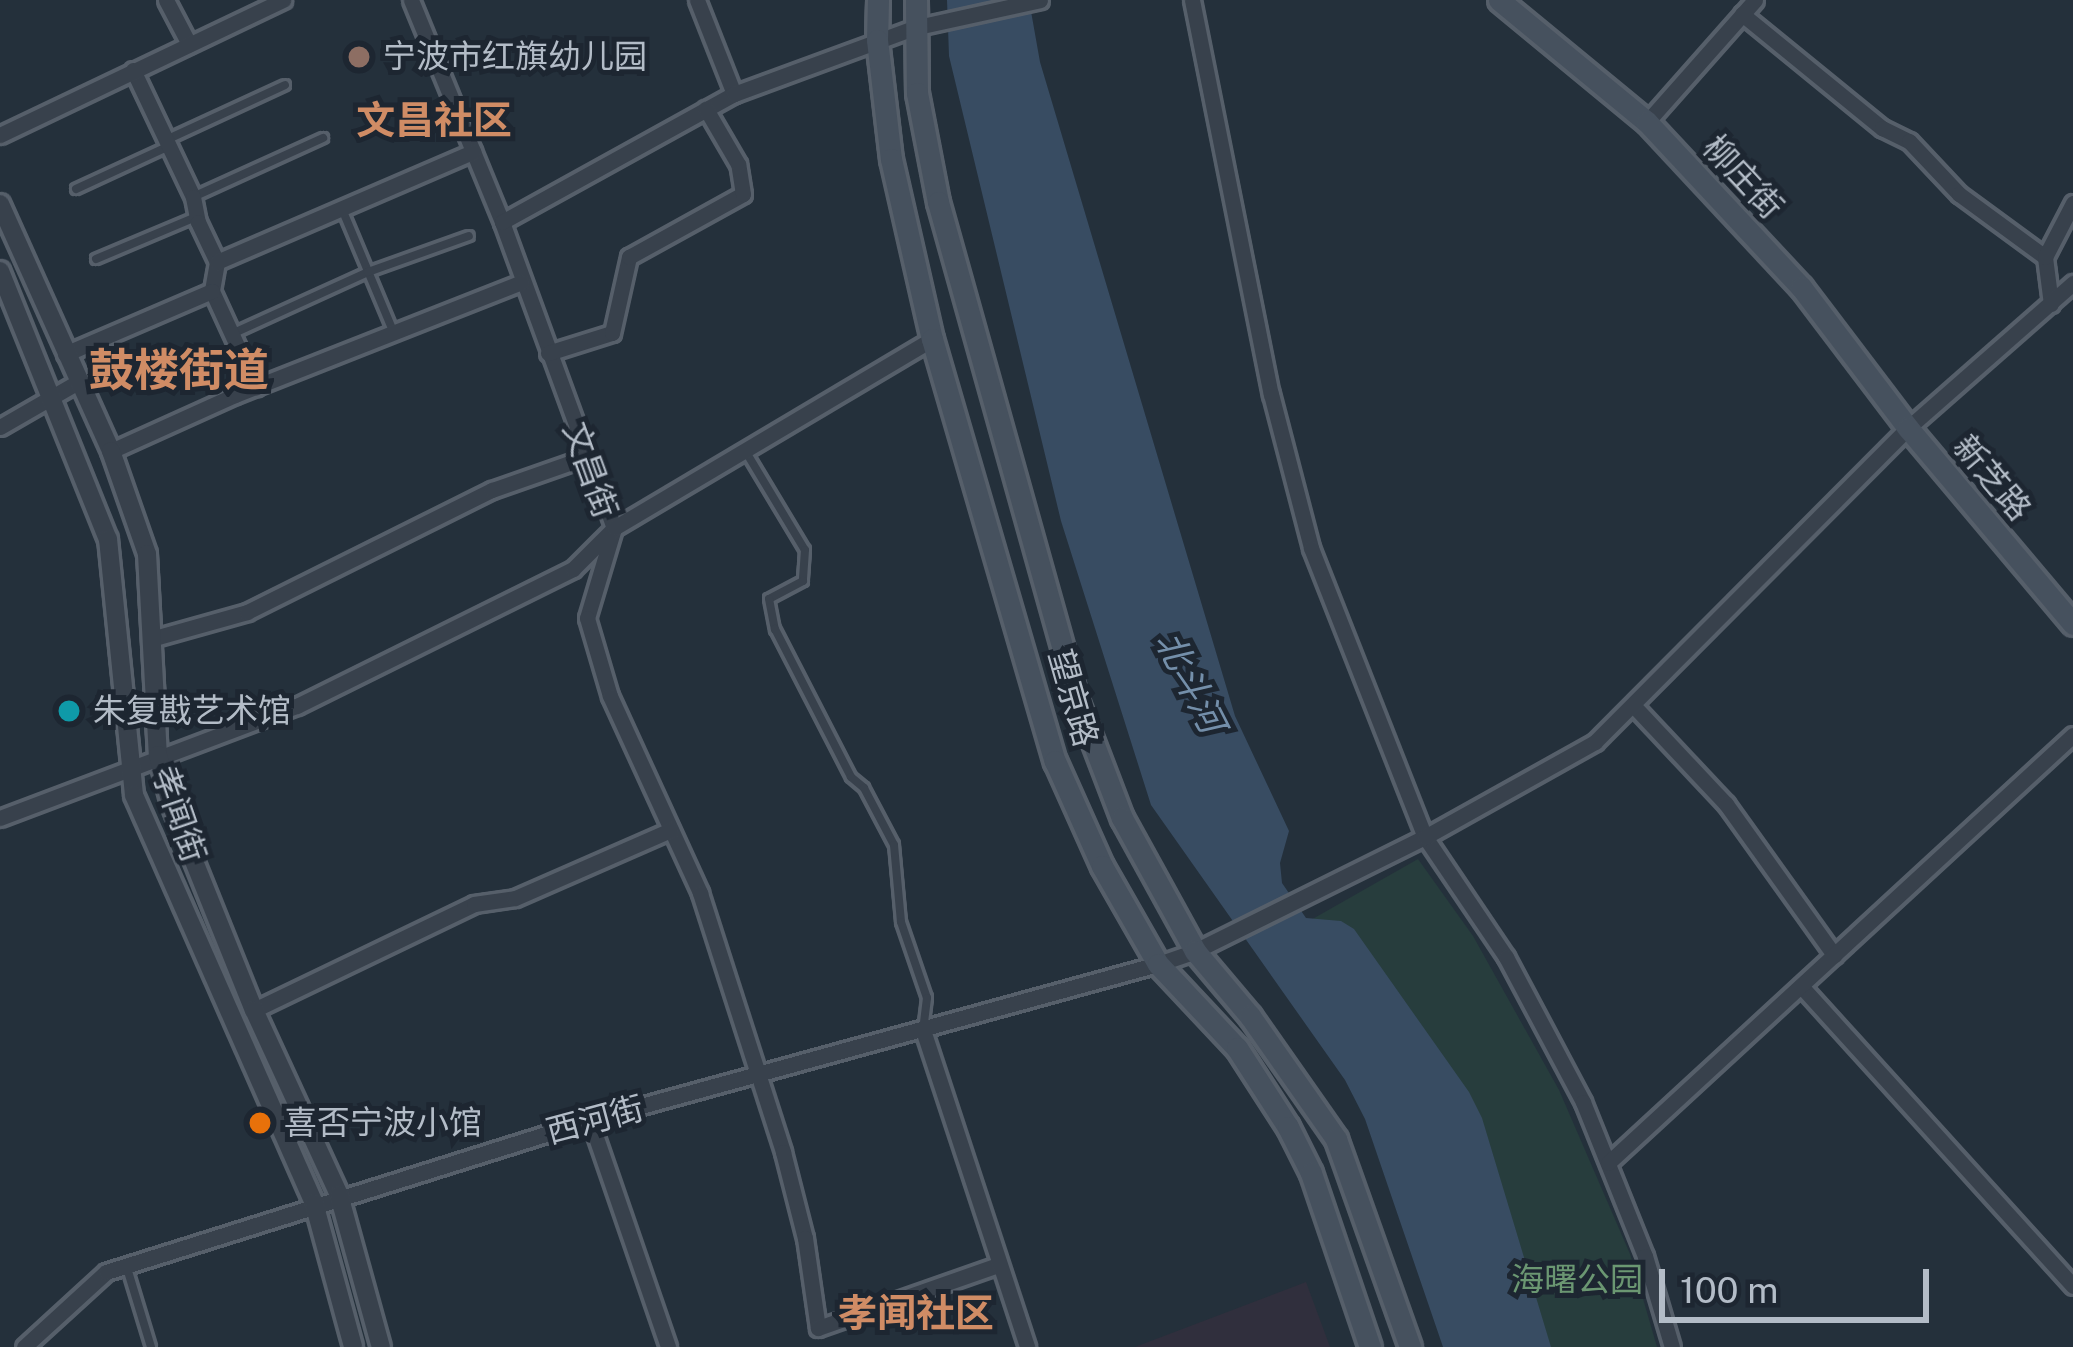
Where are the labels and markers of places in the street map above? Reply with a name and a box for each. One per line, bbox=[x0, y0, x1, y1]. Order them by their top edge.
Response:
place label: 宁波市红旗幼儿园 bbox=[383, 37, 647, 77]
marker: 宁波市红旗幼儿园 bbox=[346, 44, 372, 70]
place label: 朱复戡艺术馆 bbox=[93, 691, 291, 731]
marker: 朱复戡艺术馆 bbox=[56, 698, 82, 724]
place label: 喜否宁波小馆 bbox=[284, 1103, 482, 1143]
marker: 喜否宁波小馆 bbox=[247, 1110, 273, 1136]

